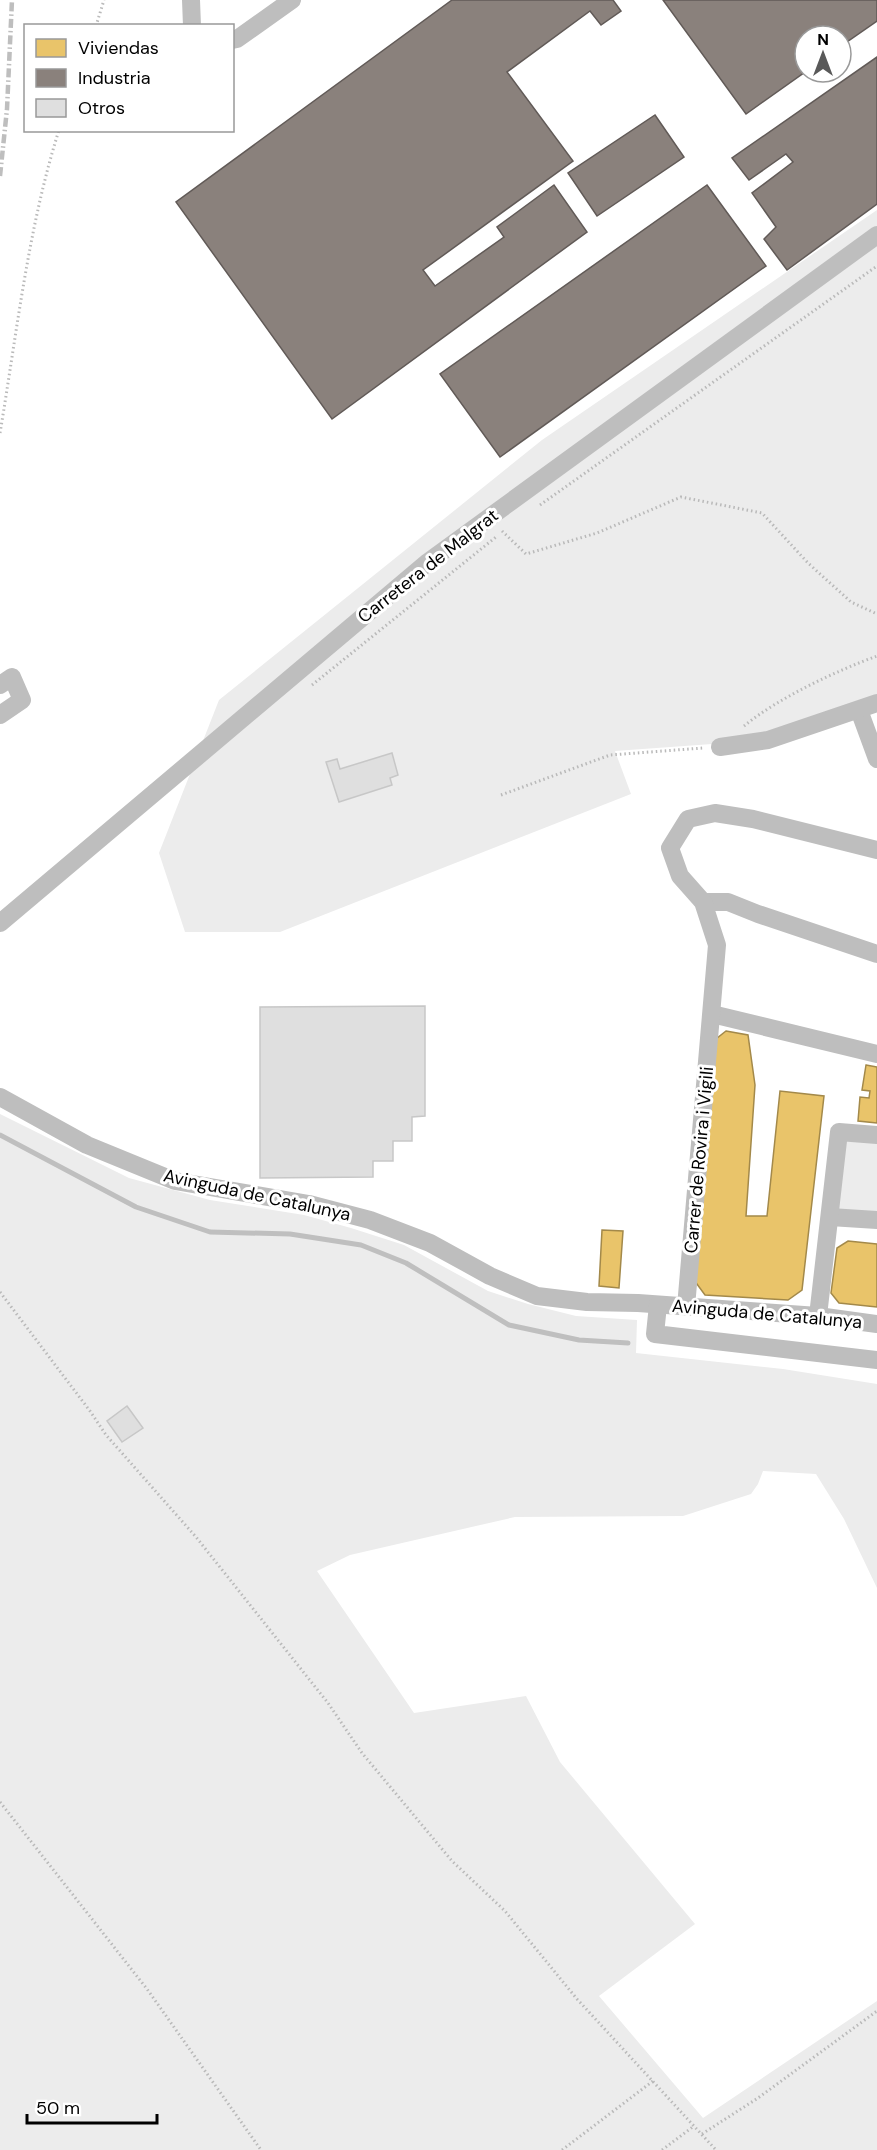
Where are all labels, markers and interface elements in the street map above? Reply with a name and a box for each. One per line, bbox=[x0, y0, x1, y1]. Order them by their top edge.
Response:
legend bbox=[24, 24, 234, 132]
north arrow bbox=[793, 24, 853, 84]
text: N bbox=[817, 29, 829, 50]
text: Viviendas bbox=[78, 36, 159, 60]
text: Industria bbox=[78, 66, 151, 90]
text: Otros bbox=[78, 96, 125, 120]
street label: Carretera de Malgrat bbox=[353, 503, 503, 629]
street label: Carrer de Rovira i Vigili bbox=[679, 1066, 719, 1254]
street label: Avinguda de Catalunya bbox=[161, 1163, 353, 1227]
street label: Avinguda de Catalunya bbox=[671, 1294, 863, 1334]
scale bar bbox=[27, 2087, 158, 2125]
text: 50 m bbox=[36, 2096, 80, 2120]

